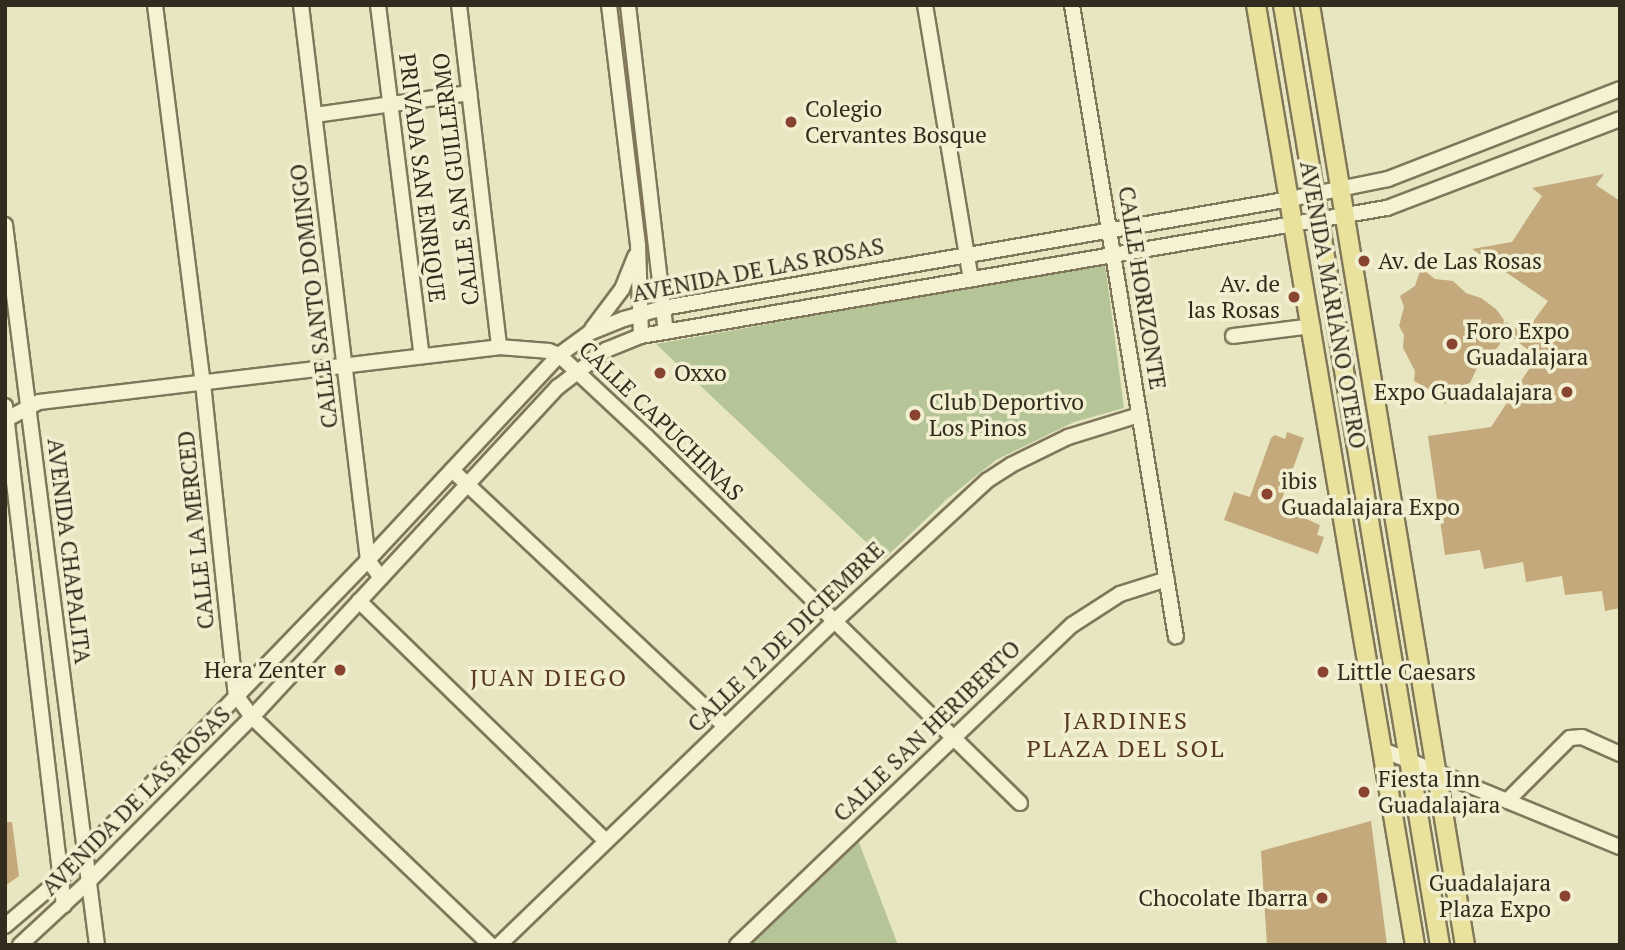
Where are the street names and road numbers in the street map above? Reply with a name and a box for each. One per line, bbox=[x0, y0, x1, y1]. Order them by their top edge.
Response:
street label: CALLE SAN GUILLERMO bbox=[427, 51, 485, 307]
street label: PRIVADA SAN ENRIQUE bbox=[393, 52, 451, 304]
street label: AVENIDA MARIANO OTERO bbox=[1294, 159, 1372, 451]
street label: CALLE SANTO DOMINGO bbox=[284, 162, 344, 430]
street label: CALLE HORIZONTE bbox=[1112, 184, 1172, 392]
street label: AVENIDA DE LAS ROSAS bbox=[629, 232, 887, 308]
street label: CALLE CAPUCHINAS bbox=[573, 335, 749, 507]
street label: CALLE LA MERCED bbox=[172, 429, 220, 631]
street label: AVENIDA CHAPALITA bbox=[41, 436, 97, 666]
street label: CALLE 12 DE DICIEMBRE bbox=[682, 536, 890, 738]
street label: CALLE SAN HERIBERTO bbox=[828, 634, 1026, 828]
street label: AVENIDA DE LAS ROSAS bbox=[36, 701, 236, 901]

